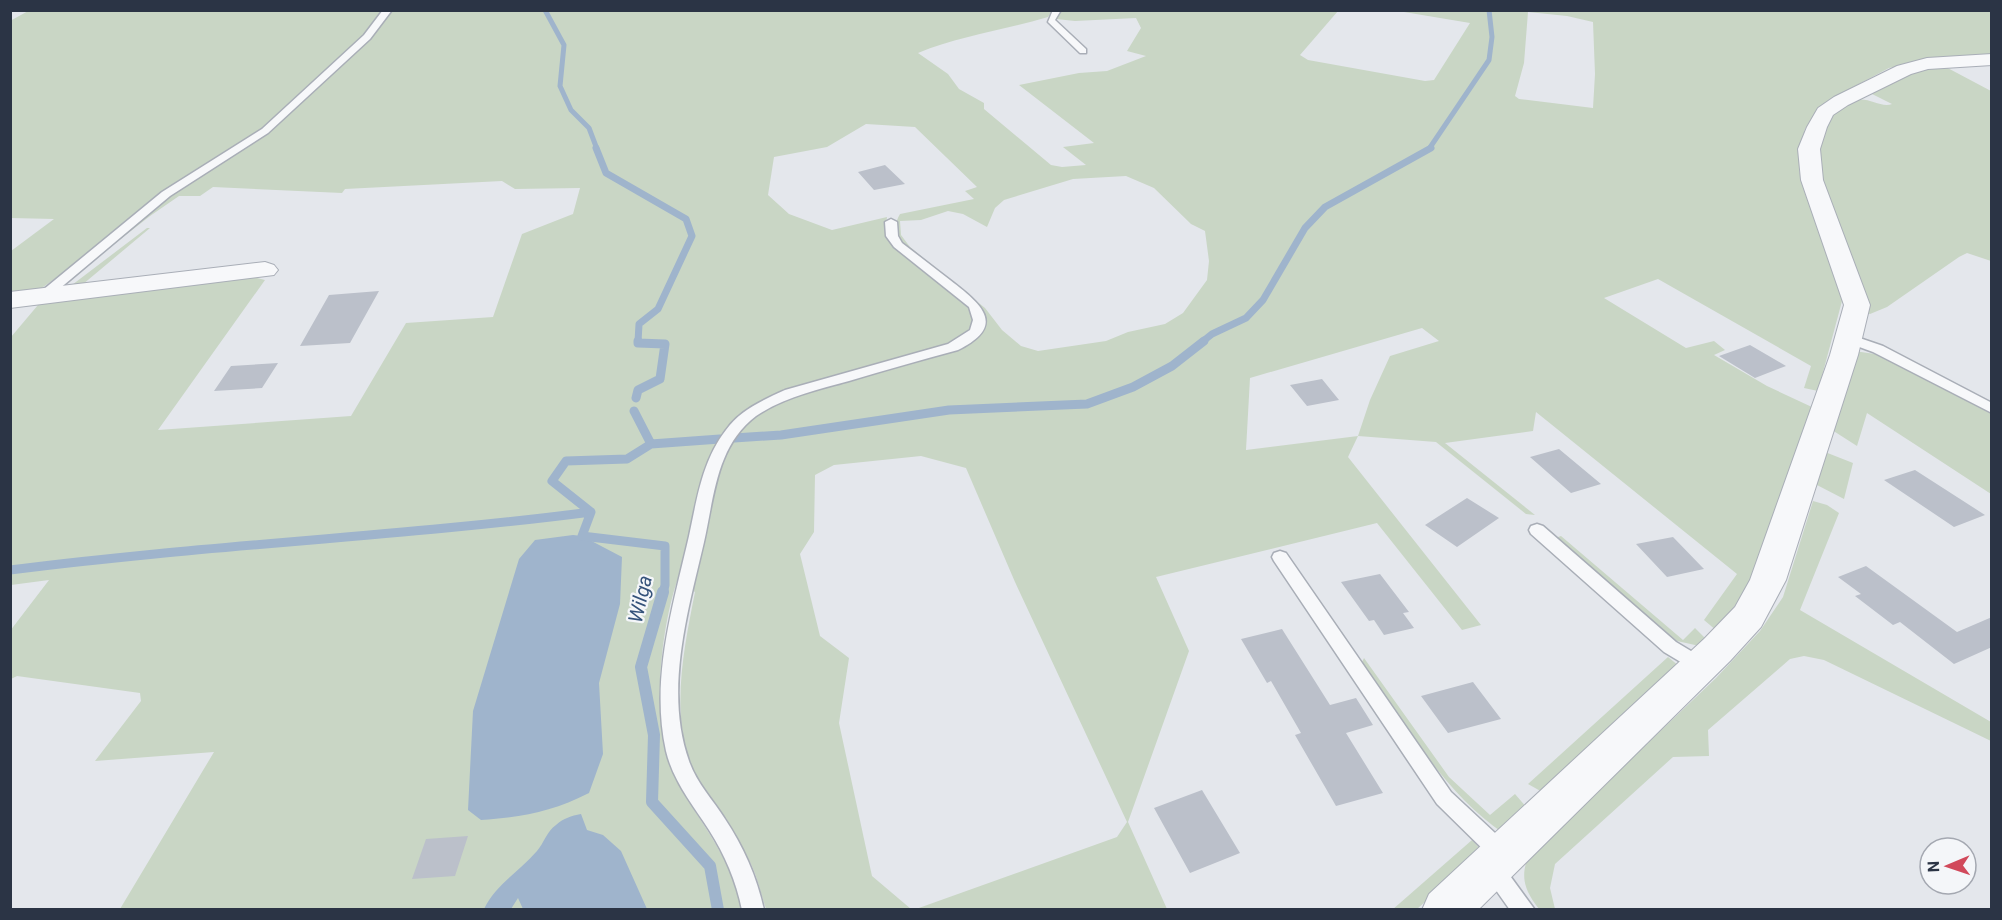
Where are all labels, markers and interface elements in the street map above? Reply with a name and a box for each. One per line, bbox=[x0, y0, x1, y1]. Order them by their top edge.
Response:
water label: Wilga bbox=[623, 573, 657, 625]
north arrow bbox=[1918, 836, 1978, 896]
text: N bbox=[1924, 861, 1943, 872]

